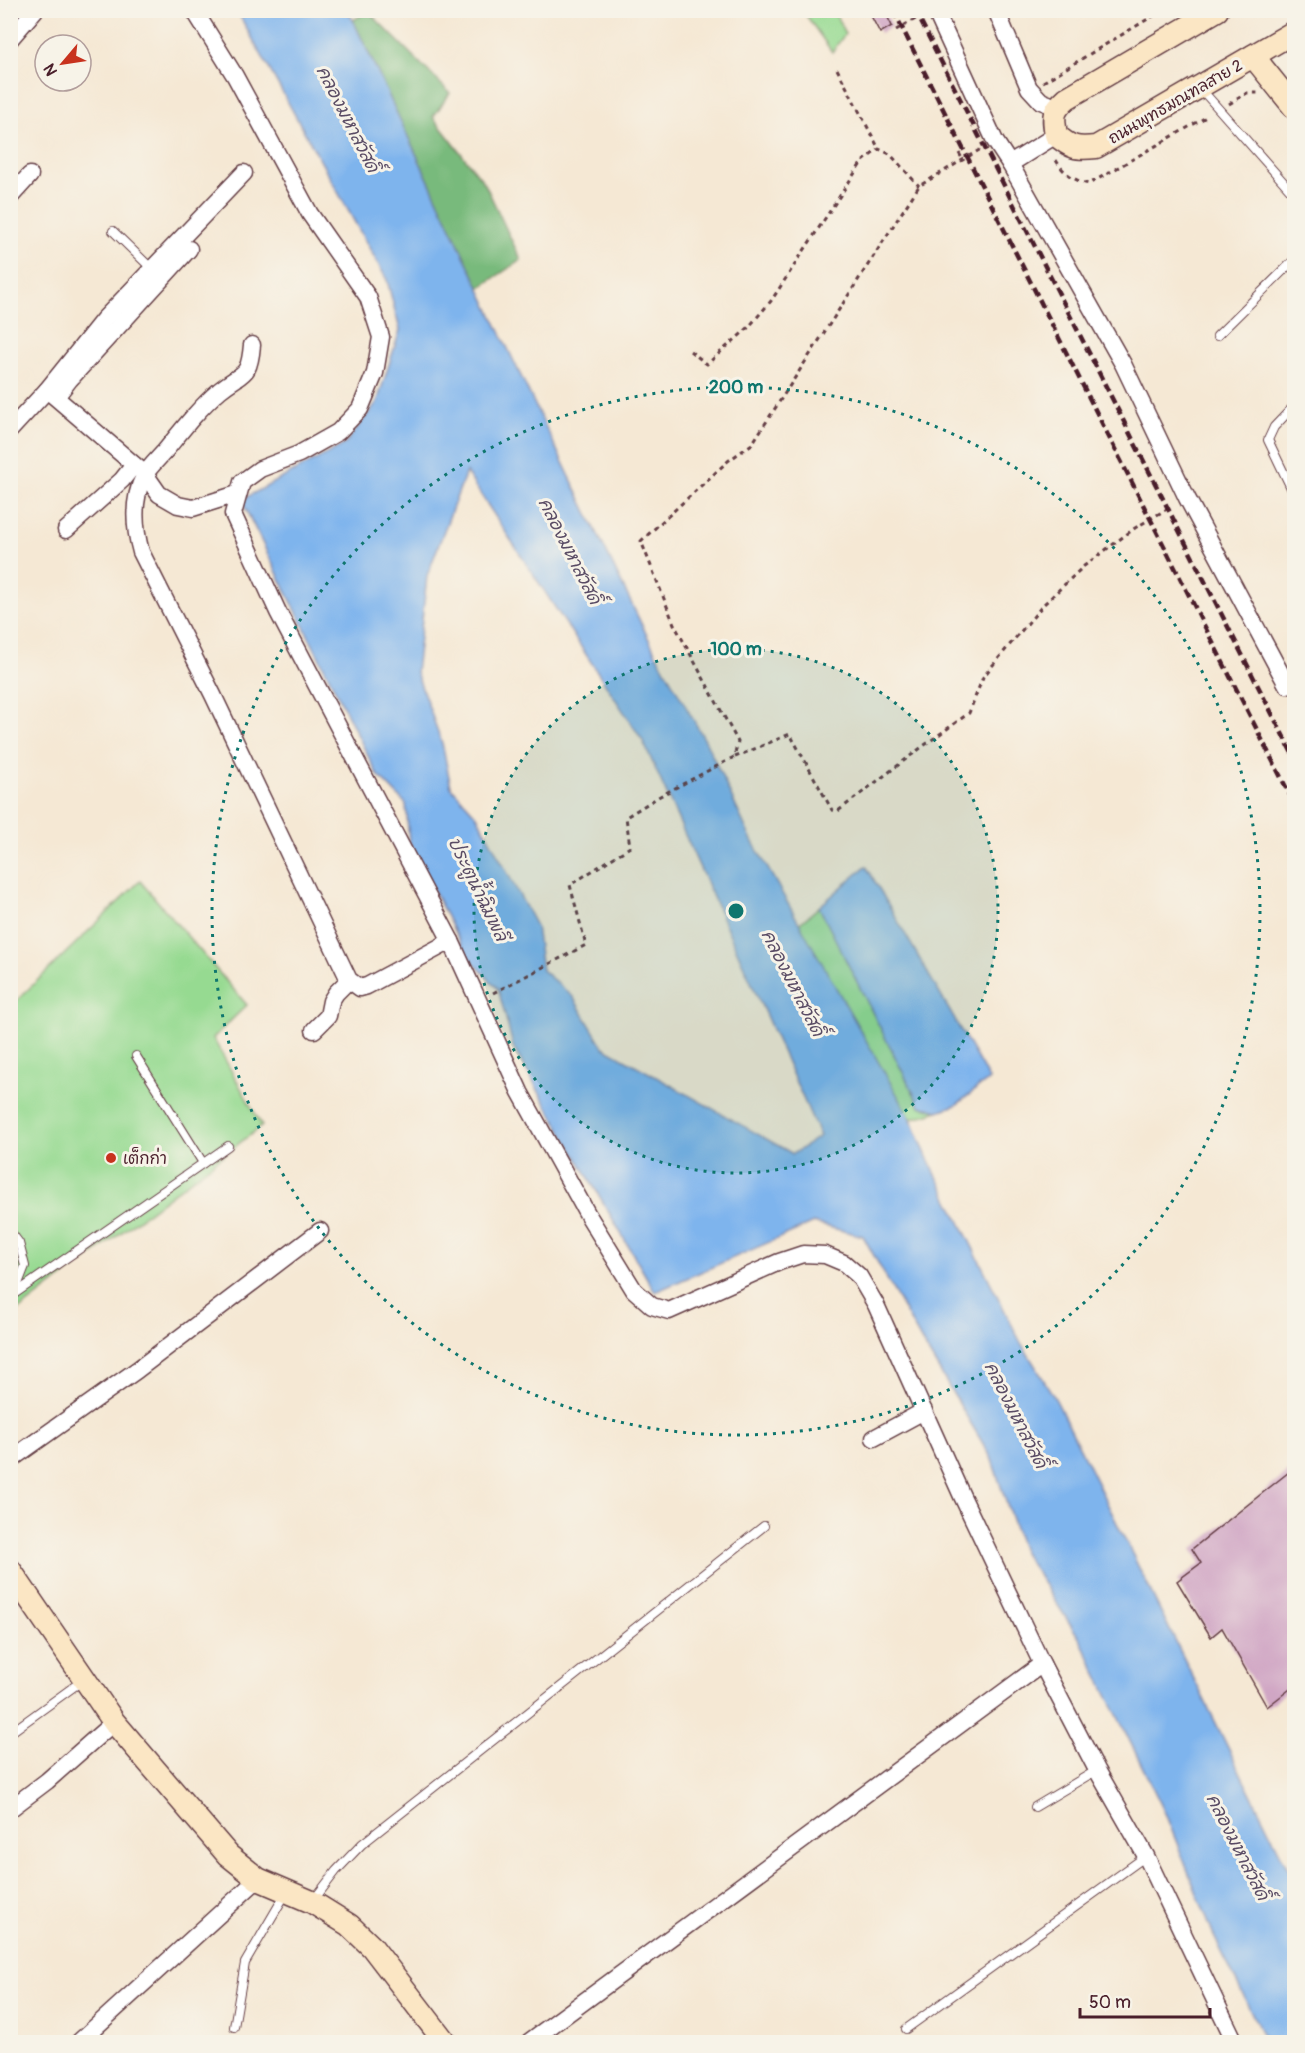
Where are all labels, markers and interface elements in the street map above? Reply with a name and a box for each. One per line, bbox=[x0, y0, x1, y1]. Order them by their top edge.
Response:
north arrow bbox=[33, 33, 93, 93]
street label: ถนนพุทธมณฑลสาย 2 bbox=[1105, 55, 1247, 150]
text: N bbox=[39, 60, 62, 79]
water label: คลองมหาสวัสดิ์ bbox=[311, 60, 392, 181]
text: 200 m bbox=[709, 376, 763, 399]
water label: คลองมหาสวัสดิ์ bbox=[533, 492, 614, 613]
text: 100 m bbox=[710, 638, 762, 661]
water label: ประตูน้ำฉิมพลี bbox=[442, 831, 520, 949]
centre of rings bbox=[726, 901, 746, 921]
water label: คลองมหาสวัสดิ์ bbox=[756, 924, 837, 1045]
place label: เต็กก่า bbox=[123, 1147, 167, 1169]
marker: เต็กก่า bbox=[104, 1151, 118, 1165]
water label: คลองมหาสวัสดิ์ bbox=[979, 1356, 1060, 1477]
water label: คลองมหาสวัสดิ์ bbox=[1201, 1788, 1282, 1909]
scale bar bbox=[1080, 1981, 1210, 2019]
text: 50 m bbox=[1089, 1991, 1131, 2014]

